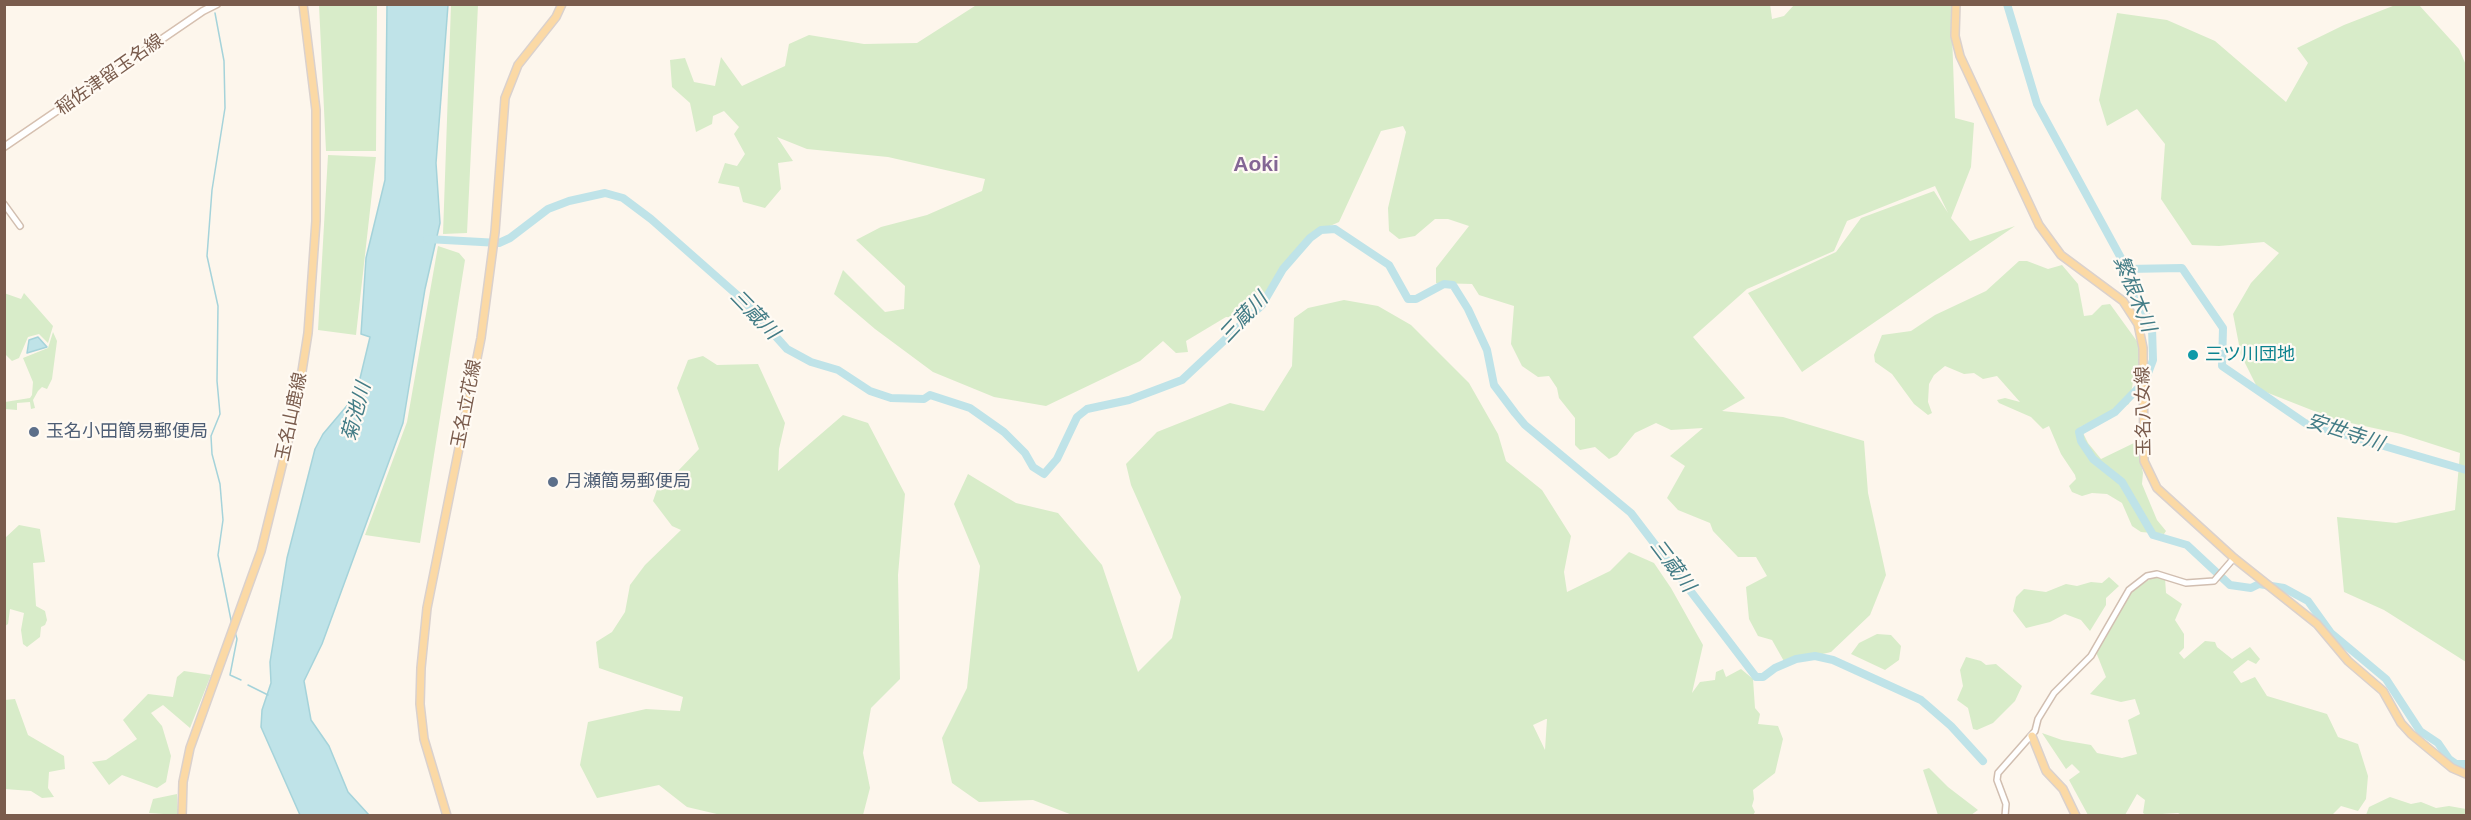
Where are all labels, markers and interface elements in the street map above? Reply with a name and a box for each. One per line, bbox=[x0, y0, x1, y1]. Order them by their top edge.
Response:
street label: 稲佐津留玉名線 bbox=[52, 30, 168, 120]
district label: Aoki bbox=[1233, 152, 1279, 178]
water label: 繁根木川 bbox=[2108, 252, 2160, 336]
water label: 三蔵川 bbox=[725, 285, 783, 345]
water label: 三蔵川 bbox=[1215, 288, 1273, 348]
place label: 三ツ川団地 bbox=[2205, 344, 2295, 366]
marker: 三ツ川団地 bbox=[2186, 348, 2200, 362]
street label: 玉名立花線 bbox=[448, 358, 486, 450]
street label: 玉名八女線 bbox=[2132, 366, 2156, 456]
street label: 玉名山鹿線 bbox=[272, 371, 312, 463]
water label: 菊池川 bbox=[338, 380, 376, 444]
water label: 安世寺川 bbox=[2303, 409, 2387, 457]
place label: 玉名小田簡易郵便局 bbox=[46, 421, 208, 443]
marker: 玉名小田簡易郵便局 bbox=[27, 425, 41, 439]
place label: 月瀬簡易郵便局 bbox=[565, 471, 691, 493]
marker: 月瀬簡易郵便局 bbox=[546, 475, 560, 489]
water label: 三蔵川 bbox=[1644, 535, 1700, 597]

